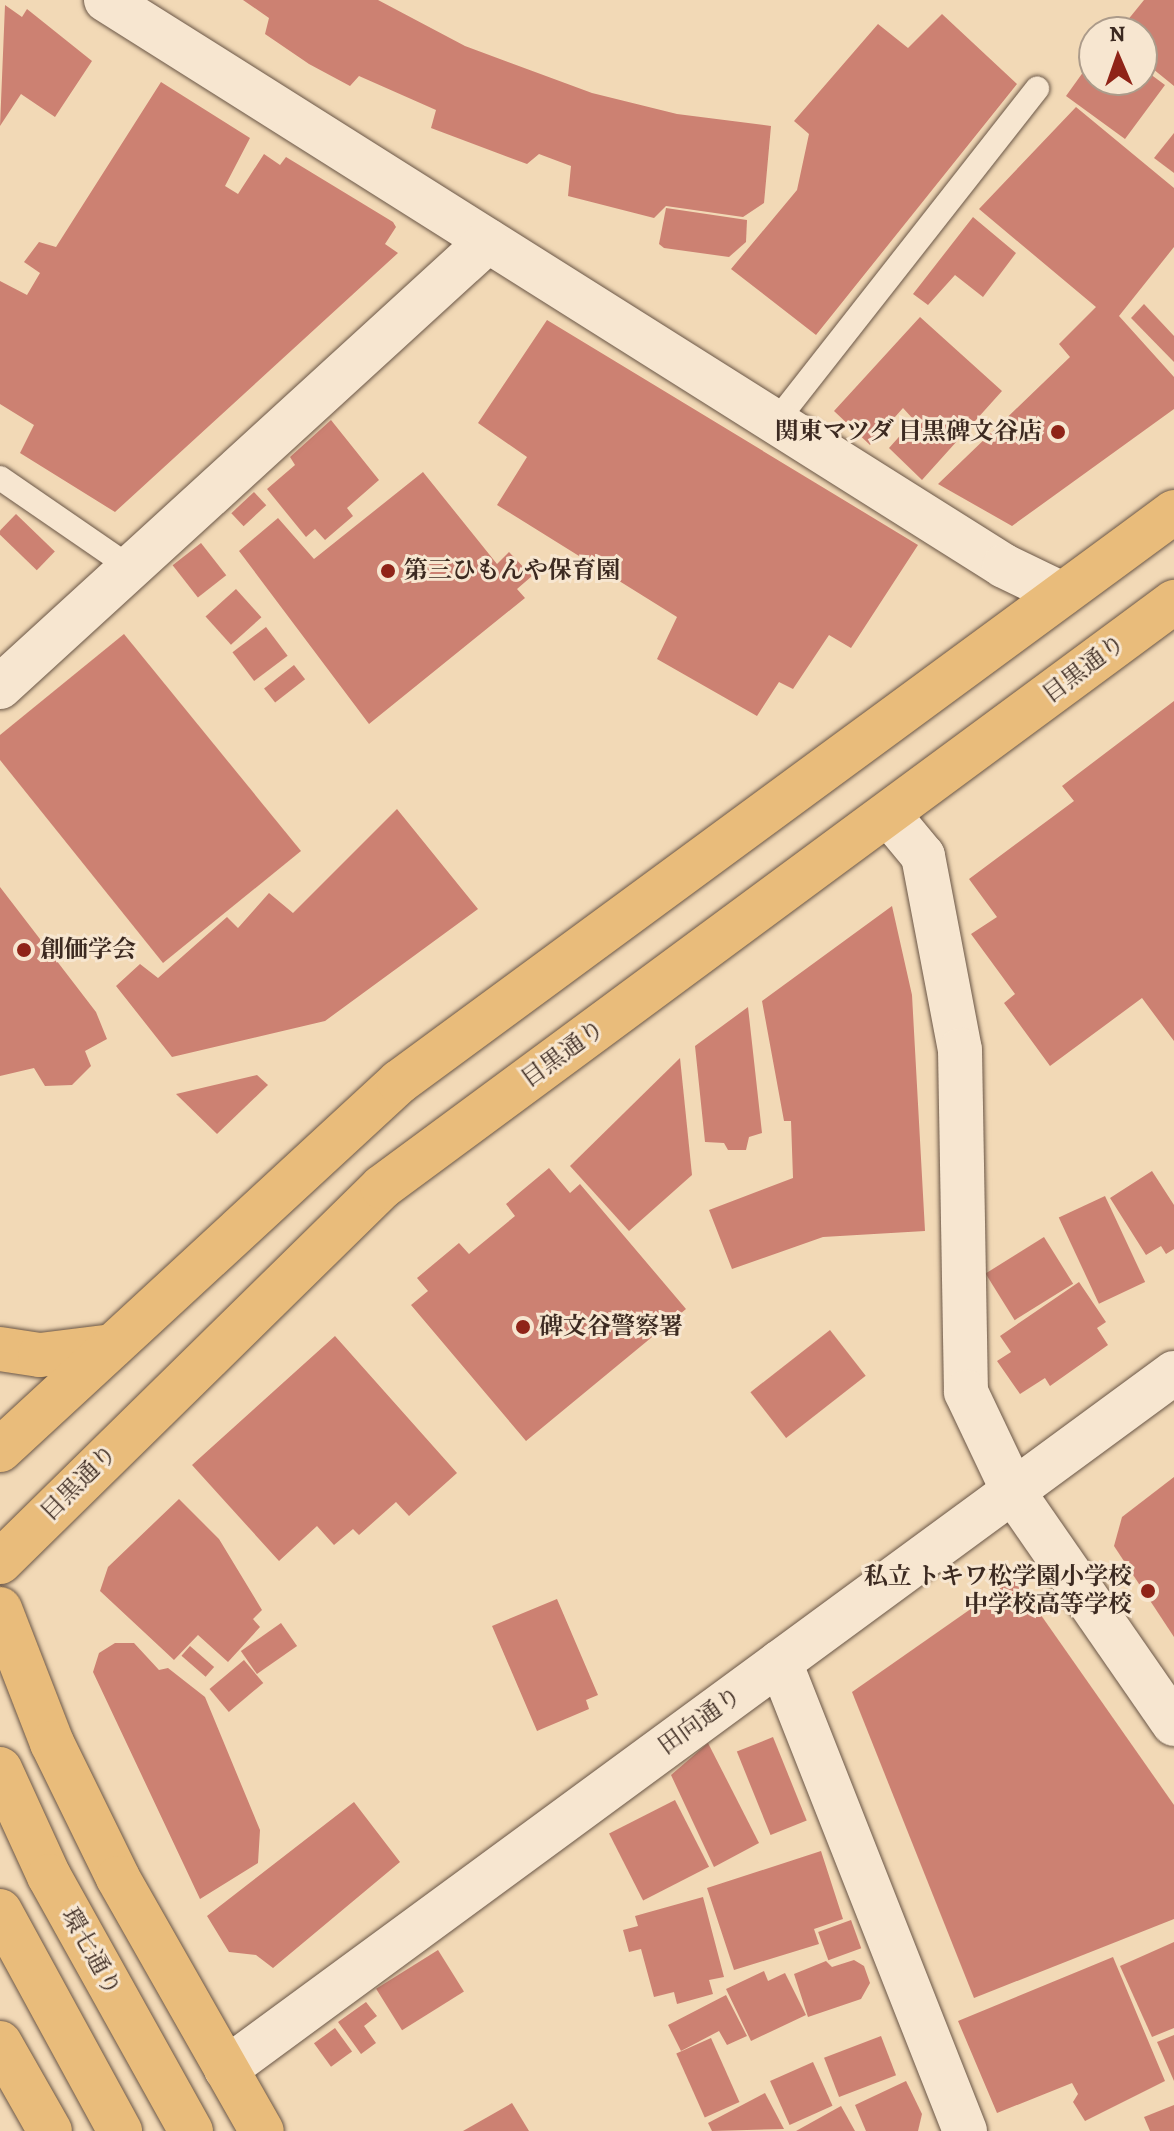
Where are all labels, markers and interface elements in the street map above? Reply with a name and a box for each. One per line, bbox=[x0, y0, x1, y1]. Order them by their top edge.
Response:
north arrow bbox=[1078, 16, 1158, 96]
text: N bbox=[1109, 19, 1126, 49]
place label: 関東マツダ 目黒碑文谷店 bbox=[774, 418, 1042, 446]
marker: 関東マツダ 目黒碑文谷店 bbox=[1049, 423, 1067, 441]
place label: 第三ひもんや保育園 bbox=[404, 557, 620, 585]
marker: 第三ひもんや保育園 bbox=[379, 562, 397, 580]
street label: 目黒通り bbox=[1037, 629, 1131, 709]
place label: 創価学会 bbox=[40, 936, 136, 964]
marker: 創価学会 bbox=[15, 941, 33, 959]
street label: 目黒通り bbox=[516, 1014, 610, 1094]
place label: 碑文谷警察署 bbox=[539, 1313, 683, 1341]
marker: 碑文谷警察署 bbox=[514, 1318, 532, 1336]
street label: 目黒通り bbox=[35, 1439, 123, 1527]
place label: 私立 トキワ松学園小学校 中学校高等学校 bbox=[864, 1563, 1132, 1619]
marker: 私立 トキワ松学園小学校 中学校高等学校 bbox=[1139, 1582, 1157, 1600]
street label: 田向通り bbox=[653, 1681, 747, 1761]
street label: 環七通り bbox=[55, 1903, 127, 2001]

